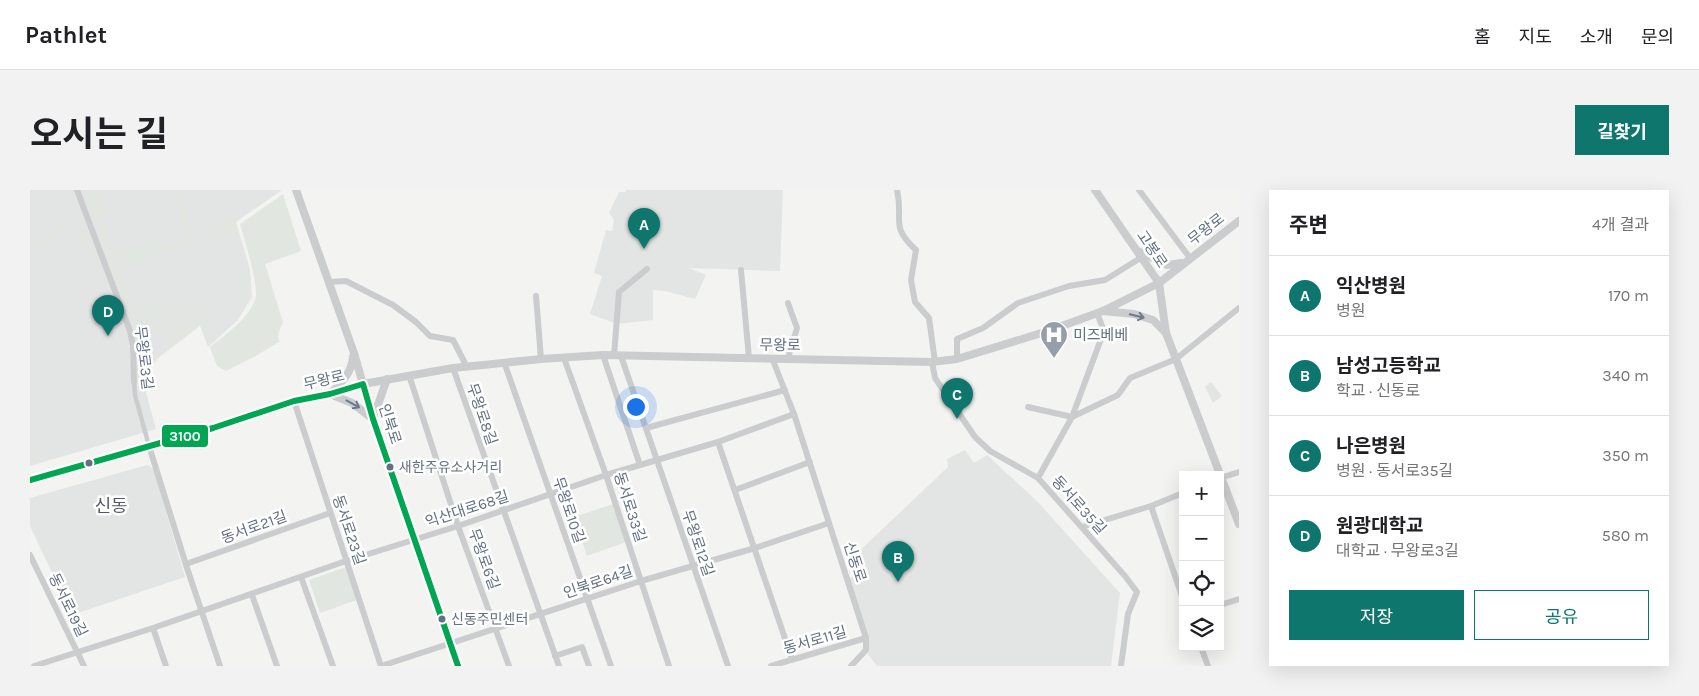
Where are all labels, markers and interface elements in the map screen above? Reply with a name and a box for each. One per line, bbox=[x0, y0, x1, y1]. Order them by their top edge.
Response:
text: Pathlet bbox=[25, 21, 107, 49]
text: 홈 bbox=[1474, 26, 1491, 48]
text: 지도 bbox=[1519, 26, 1552, 48]
text: 소개 bbox=[1580, 26, 1613, 48]
text: 문의 bbox=[1641, 26, 1674, 48]
button: 길찾기 bbox=[1575, 105, 1669, 155]
text: 오시는 길 bbox=[30, 114, 168, 155]
pin: A bbox=[628, 208, 660, 249]
street label: 무왕로 bbox=[1184, 209, 1228, 249]
text: 주변 bbox=[1289, 213, 1328, 237]
text: 4개 결과 bbox=[1592, 215, 1649, 234]
street label: 고봉로 bbox=[1133, 227, 1171, 271]
text: 익산병원 bbox=[1336, 275, 1406, 297]
text: A bbox=[1300, 286, 1310, 305]
text: 170 m bbox=[1608, 286, 1649, 305]
pin: D bbox=[92, 295, 124, 336]
text: 병원 bbox=[1336, 301, 1365, 320]
one-way arrow bbox=[1129, 312, 1145, 321]
hospital icon: 미즈베베 bbox=[1039, 320, 1069, 359]
street label: 무왕로3길 bbox=[131, 325, 157, 391]
place label: 미즈베베 bbox=[1073, 326, 1128, 344]
street label: 무왕로 bbox=[759, 336, 801, 354]
text: 남성고등학교 bbox=[1336, 355, 1441, 377]
street label: 무왕로 bbox=[302, 366, 346, 394]
text: B bbox=[1300, 366, 1310, 385]
text: 340 m bbox=[1602, 366, 1649, 385]
pin: C bbox=[941, 378, 973, 419]
street label: 무왕로8길 bbox=[463, 381, 501, 447]
text: 학교 · 신동로 bbox=[1336, 381, 1420, 400]
your location bbox=[623, 394, 649, 420]
one-way arrow bbox=[345, 400, 360, 410]
street label: 인북로 bbox=[375, 402, 405, 446]
line badge: 3100 bbox=[161, 424, 209, 448]
text: 3100 bbox=[169, 428, 201, 445]
text: 나은병원 bbox=[1336, 435, 1406, 457]
text: C bbox=[1300, 446, 1310, 465]
text: 350 m bbox=[1602, 446, 1649, 465]
unlabelled marker bbox=[84, 458, 94, 468]
place label: 새한주유소사거리 bbox=[399, 459, 502, 476]
text: 병원 · 동서로35길 bbox=[1336, 461, 1453, 480]
marker: 새한주유소사거리 bbox=[385, 462, 395, 472]
street label: 동서로33길 bbox=[610, 470, 650, 544]
map controls bbox=[1179, 471, 1224, 651]
button: + bbox=[1179, 471, 1224, 516]
street label: 동서로35길 bbox=[1048, 472, 1110, 538]
street label: 무왕로10길 bbox=[549, 474, 589, 546]
street label: 익산대로68길 bbox=[423, 487, 511, 531]
street label: 동서로23길 bbox=[329, 493, 369, 567]
district label: 신동 bbox=[94, 495, 128, 517]
street label: 동서로21길 bbox=[219, 507, 289, 547]
street label: 무왕로12길 bbox=[678, 508, 718, 578]
text: 원광대학교 bbox=[1336, 515, 1423, 537]
button: − bbox=[1179, 516, 1224, 561]
street label: 무왕로6길 bbox=[465, 526, 503, 592]
text: D bbox=[1300, 526, 1310, 545]
text: 580 m bbox=[1602, 526, 1649, 545]
street label: 신동로 bbox=[840, 540, 870, 584]
pin: B bbox=[882, 541, 914, 582]
text: 대학교 · 무왕로3길 bbox=[1336, 541, 1459, 560]
button: locate bbox=[1179, 561, 1224, 606]
street label: 인북로64길 bbox=[561, 562, 635, 602]
street label: 동서로19길 bbox=[45, 570, 91, 640]
button: 저장 bbox=[1289, 590, 1464, 640]
button: 공유 bbox=[1474, 590, 1649, 640]
button: layers bbox=[1179, 606, 1224, 651]
place label: 신동주민센터 bbox=[451, 611, 528, 628]
marker: 신동주민센터 bbox=[437, 614, 447, 624]
street label: 동서로11길 bbox=[781, 622, 849, 658]

